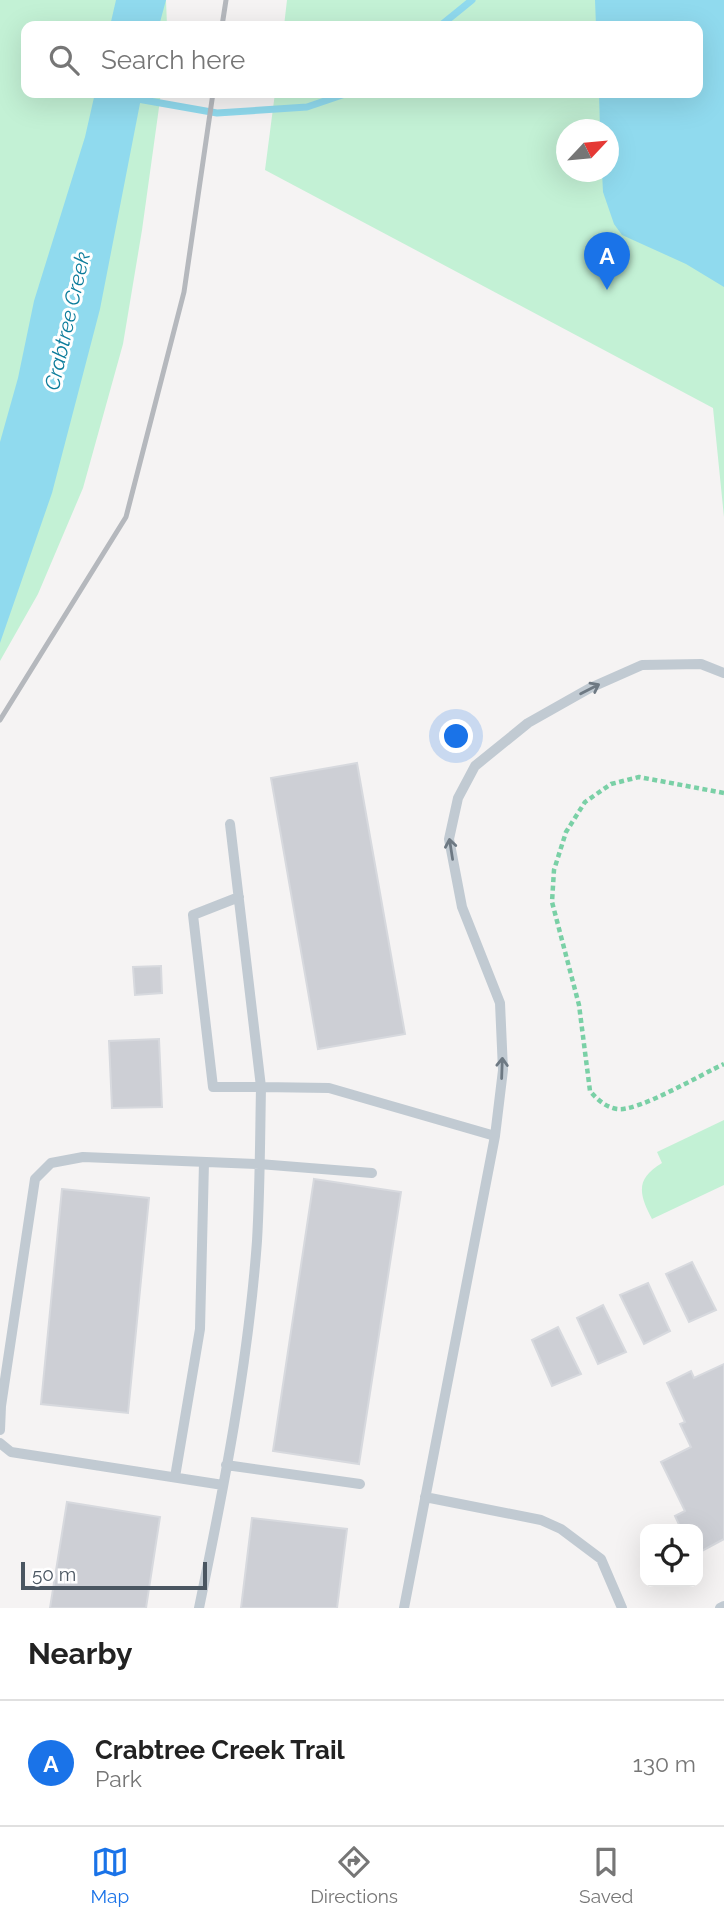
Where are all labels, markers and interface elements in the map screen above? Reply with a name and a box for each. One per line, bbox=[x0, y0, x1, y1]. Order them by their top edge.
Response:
search box bbox=[21, 21, 703, 98]
icon: search bbox=[45, 41, 83, 79]
text: Search here bbox=[101, 45, 245, 75]
north arrow bbox=[556, 119, 619, 182]
pin: A bbox=[584, 232, 630, 290]
water label: Crabtree Creek bbox=[39, 249, 95, 393]
one-way arrow bbox=[579, 681, 600, 695]
your location bbox=[439, 719, 473, 753]
one-way arrow bbox=[444, 838, 457, 861]
one-way arrow bbox=[495, 1057, 509, 1080]
map controls bbox=[640, 1524, 703, 1587]
button: locate bbox=[640, 1524, 703, 1587]
scale bar bbox=[21, 1559, 206, 1591]
text: 50 m bbox=[32, 1563, 76, 1585]
text: Nearby bbox=[28, 1636, 132, 1671]
text: Crabtree Creek Trail bbox=[95, 1735, 345, 1765]
text: A bbox=[43, 1750, 59, 1777]
text: 130 m bbox=[633, 1750, 696, 1777]
text: Park bbox=[95, 1765, 142, 1792]
tab: Map bbox=[91, 1843, 129, 1907]
tab: Directions bbox=[310, 1843, 398, 1907]
tab: Saved bbox=[579, 1843, 633, 1907]

